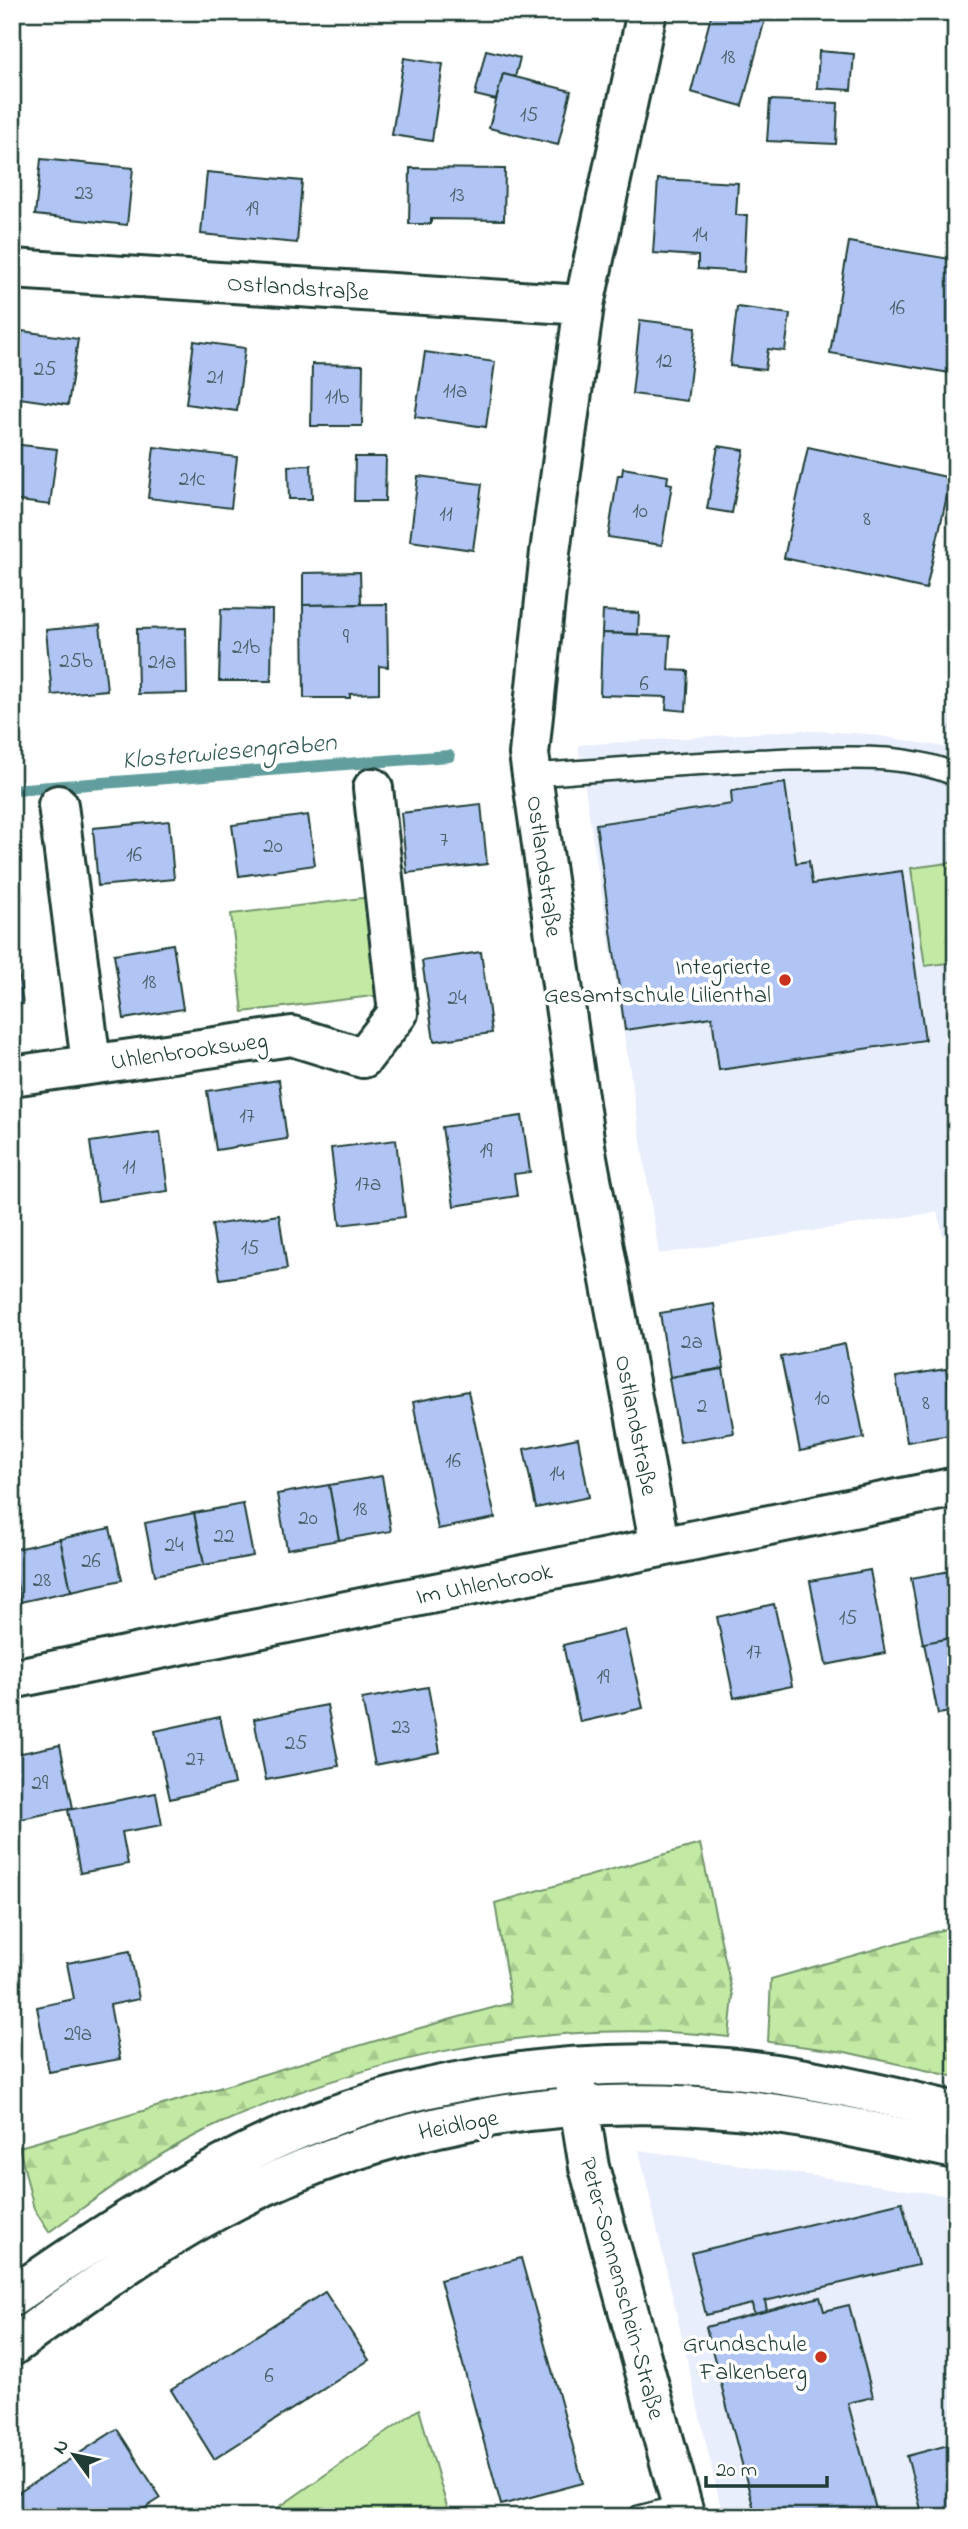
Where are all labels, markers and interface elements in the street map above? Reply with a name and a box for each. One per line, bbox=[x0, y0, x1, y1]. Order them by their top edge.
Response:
house number: 18 bbox=[721, 43, 735, 73]
house number: 15 bbox=[520, 101, 538, 131]
house number: 23 bbox=[74, 179, 94, 209]
house number: 13 bbox=[449, 181, 465, 211]
house number: 19 bbox=[246, 195, 259, 225]
house number: 14 bbox=[692, 221, 708, 251]
street label: Ostlandstraße bbox=[226, 267, 370, 312]
house number: 16 bbox=[889, 294, 905, 324]
house number: 12 bbox=[655, 347, 673, 377]
house number: 25 bbox=[34, 355, 56, 385]
house number: 21 bbox=[206, 363, 224, 393]
house number: 11a bbox=[443, 377, 467, 407]
house number: 11b bbox=[325, 383, 349, 413]
house number: 21c bbox=[179, 465, 206, 495]
house number: 10 bbox=[632, 497, 648, 527]
house number: 11 bbox=[439, 500, 453, 530]
house number: 8 bbox=[863, 505, 871, 535]
house number: 9 bbox=[343, 623, 350, 653]
house number: 21b bbox=[232, 633, 260, 663]
house number: 25b bbox=[59, 647, 93, 677]
house number: 21a bbox=[148, 648, 176, 678]
house number: 6 bbox=[639, 670, 649, 700]
water label: Klosterwiesengraben bbox=[120, 725, 339, 781]
street label: Ostlandstraße bbox=[515, 793, 570, 940]
house number: 7 bbox=[440, 826, 449, 856]
house number: 20 bbox=[263, 832, 283, 862]
house number: 16 bbox=[126, 841, 142, 871]
place label: Integrierte Gesamtschule Lilienthal bbox=[544, 951, 771, 1014]
house number: 18 bbox=[142, 968, 156, 998]
marker: Integrierte Gesamtschule Lilienthal bbox=[777, 972, 793, 988]
house number: 24 bbox=[447, 984, 467, 1014]
street label: Uhlenbrooksweg bbox=[109, 1024, 270, 1081]
house number: 17 bbox=[239, 1102, 255, 1132]
house number: 19 bbox=[480, 1137, 493, 1167]
house number: 11 bbox=[122, 1153, 136, 1183]
house number: 17a bbox=[355, 1170, 381, 1200]
house number: 15 bbox=[241, 1234, 259, 1264]
house number: 2a bbox=[681, 1328, 703, 1358]
street label: Ostlandstraße bbox=[604, 1352, 665, 1499]
house number: 10 bbox=[814, 1384, 830, 1414]
house number: 8 bbox=[922, 1389, 930, 1419]
house number: 2 bbox=[697, 1392, 707, 1422]
house number: 16 bbox=[445, 1447, 461, 1477]
house number: 14 bbox=[549, 1460, 565, 1490]
house number: 18 bbox=[353, 1495, 367, 1525]
house number: 20 bbox=[298, 1504, 318, 1534]
house number: 22 bbox=[214, 1522, 234, 1552]
house number: 24 bbox=[164, 1531, 184, 1561]
house number: 26 bbox=[81, 1547, 101, 1577]
street label: Im Uhlenbrook bbox=[413, 1555, 556, 1616]
house number: 28 bbox=[33, 1566, 51, 1596]
house number: 15 bbox=[839, 1604, 857, 1634]
house number: 17 bbox=[746, 1638, 762, 1668]
house number: 19 bbox=[597, 1663, 610, 1693]
house number: 23 bbox=[391, 1713, 411, 1743]
house number: 25 bbox=[285, 1729, 307, 1759]
house number: 27 bbox=[185, 1745, 205, 1775]
house number: 29 bbox=[32, 1769, 49, 1799]
house number: 29a bbox=[64, 2020, 92, 2050]
street label: Heidloge bbox=[416, 2102, 502, 2151]
street label: Peter-Sonnenschein-Straße bbox=[569, 2154, 672, 2424]
place label: Grundschule Falkenberg bbox=[683, 2328, 807, 2391]
marker: Grundschule Falkenberg bbox=[813, 2349, 829, 2365]
house number: 6 bbox=[264, 2362, 274, 2392]
north arrow bbox=[38, 2420, 108, 2490]
text: N bbox=[47, 2434, 77, 2460]
scale bar bbox=[706, 2445, 826, 2489]
text: 20 m bbox=[716, 2456, 757, 2486]

